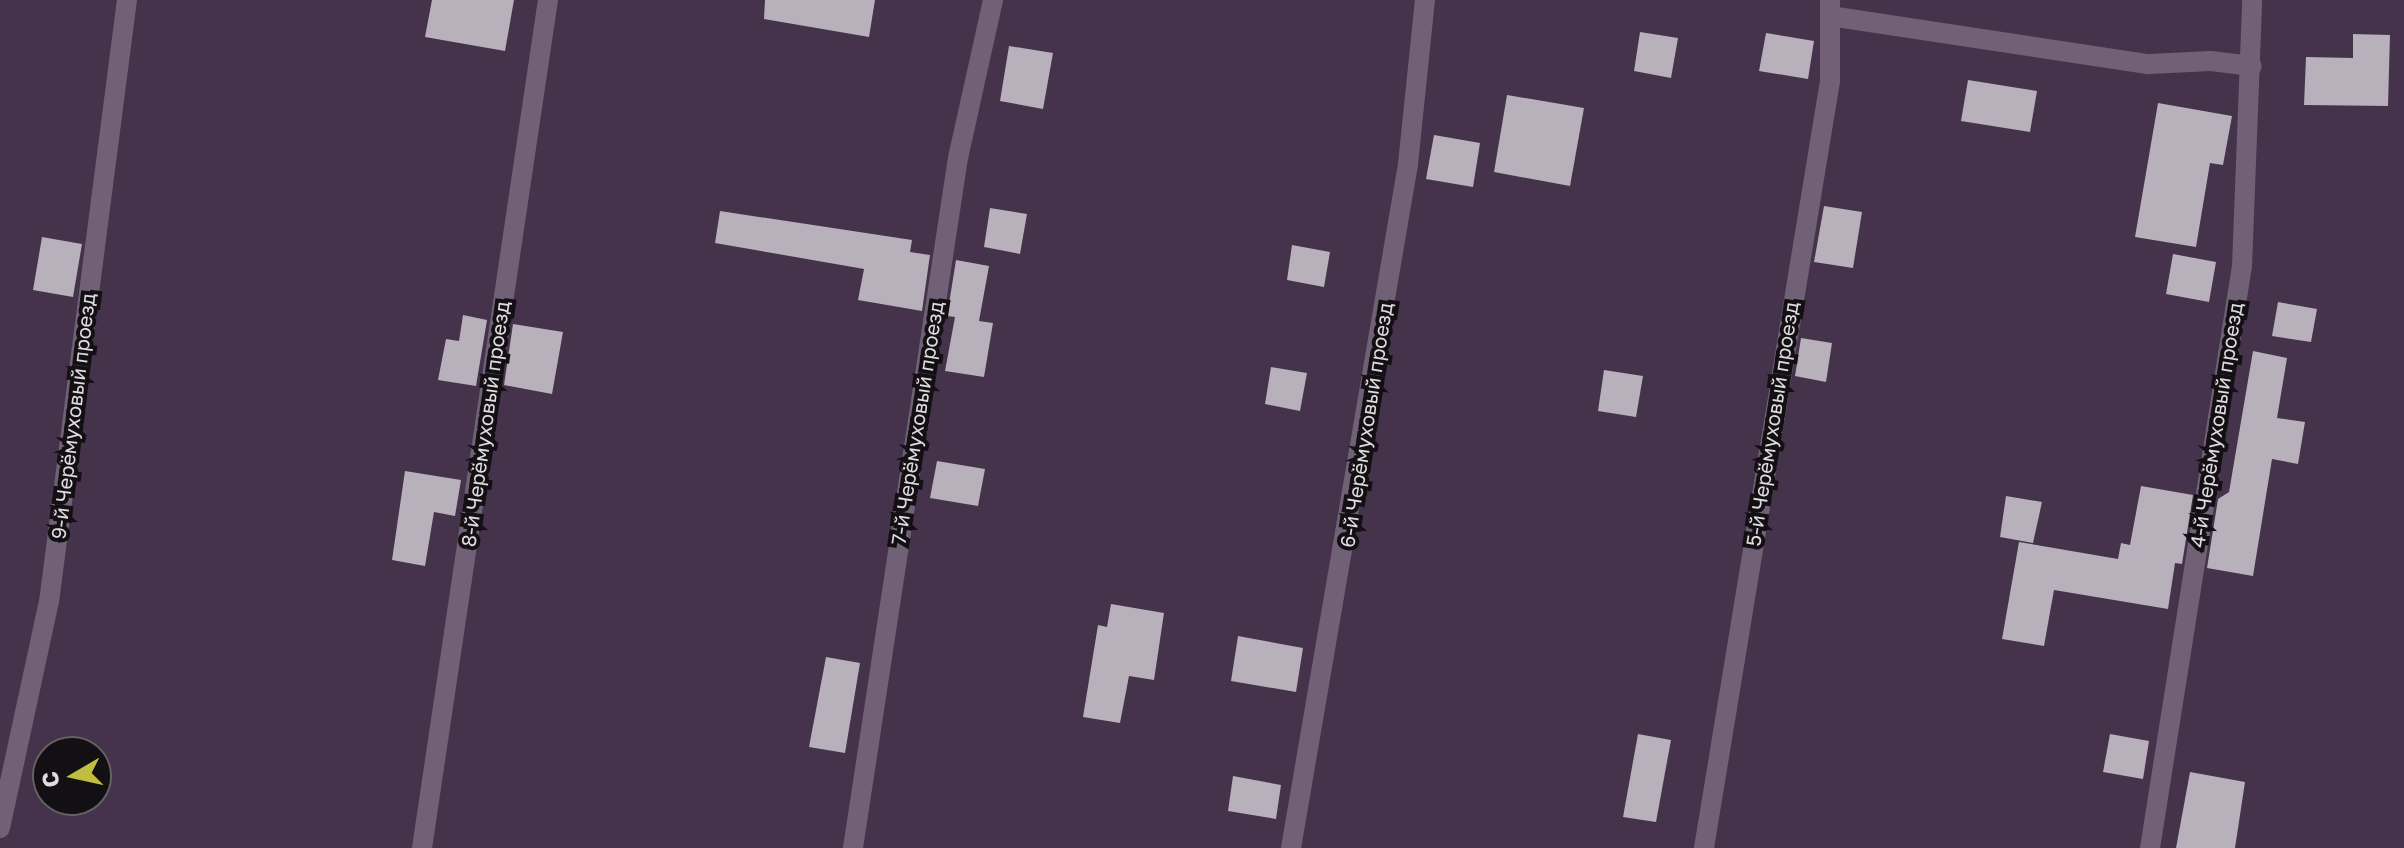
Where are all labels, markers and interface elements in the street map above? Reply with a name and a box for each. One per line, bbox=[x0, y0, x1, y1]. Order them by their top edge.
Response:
street label: 9-й Черёмуховый проезд bbox=[46, 292, 100, 540]
street label: 7-й Черёмуховый проезд bbox=[886, 299, 948, 547]
street label: 8-й Черёмуховый проезд bbox=[456, 300, 514, 548]
street label: 5-й Черёмуховый проезд bbox=[1741, 300, 1803, 548]
street label: 6-й Черёмуховый проезд bbox=[1335, 301, 1397, 549]
street label: 4-й Черёмуховый проезд bbox=[2185, 301, 2247, 549]
north arrow bbox=[32, 736, 112, 816]
text: С bbox=[35, 770, 64, 789]

